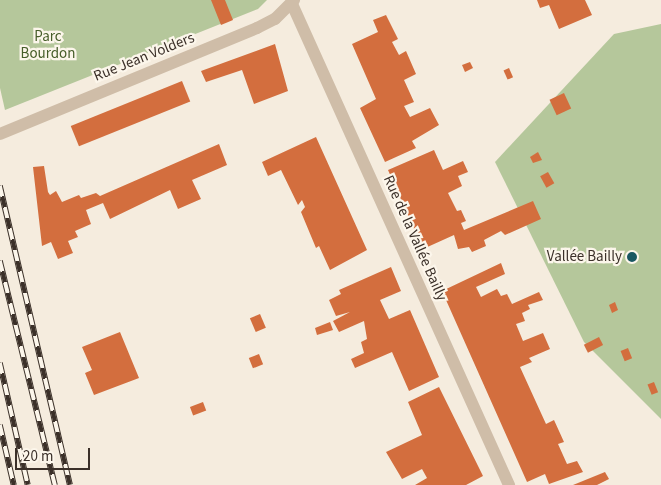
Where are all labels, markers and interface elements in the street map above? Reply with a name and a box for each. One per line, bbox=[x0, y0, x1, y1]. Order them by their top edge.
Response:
park label: Parc Bourdon bbox=[21, 27, 75, 62]
street label: Rue Jean Volders bbox=[91, 29, 197, 85]
street label: Rue de la Vallée Bailly bbox=[379, 172, 451, 304]
place label: Vallée Bailly bbox=[547, 248, 622, 266]
marker: Vallée Bailly bbox=[626, 251, 638, 263]
scale bar bbox=[18, 438, 92, 470]
text: 20 m bbox=[23, 446, 53, 467]

